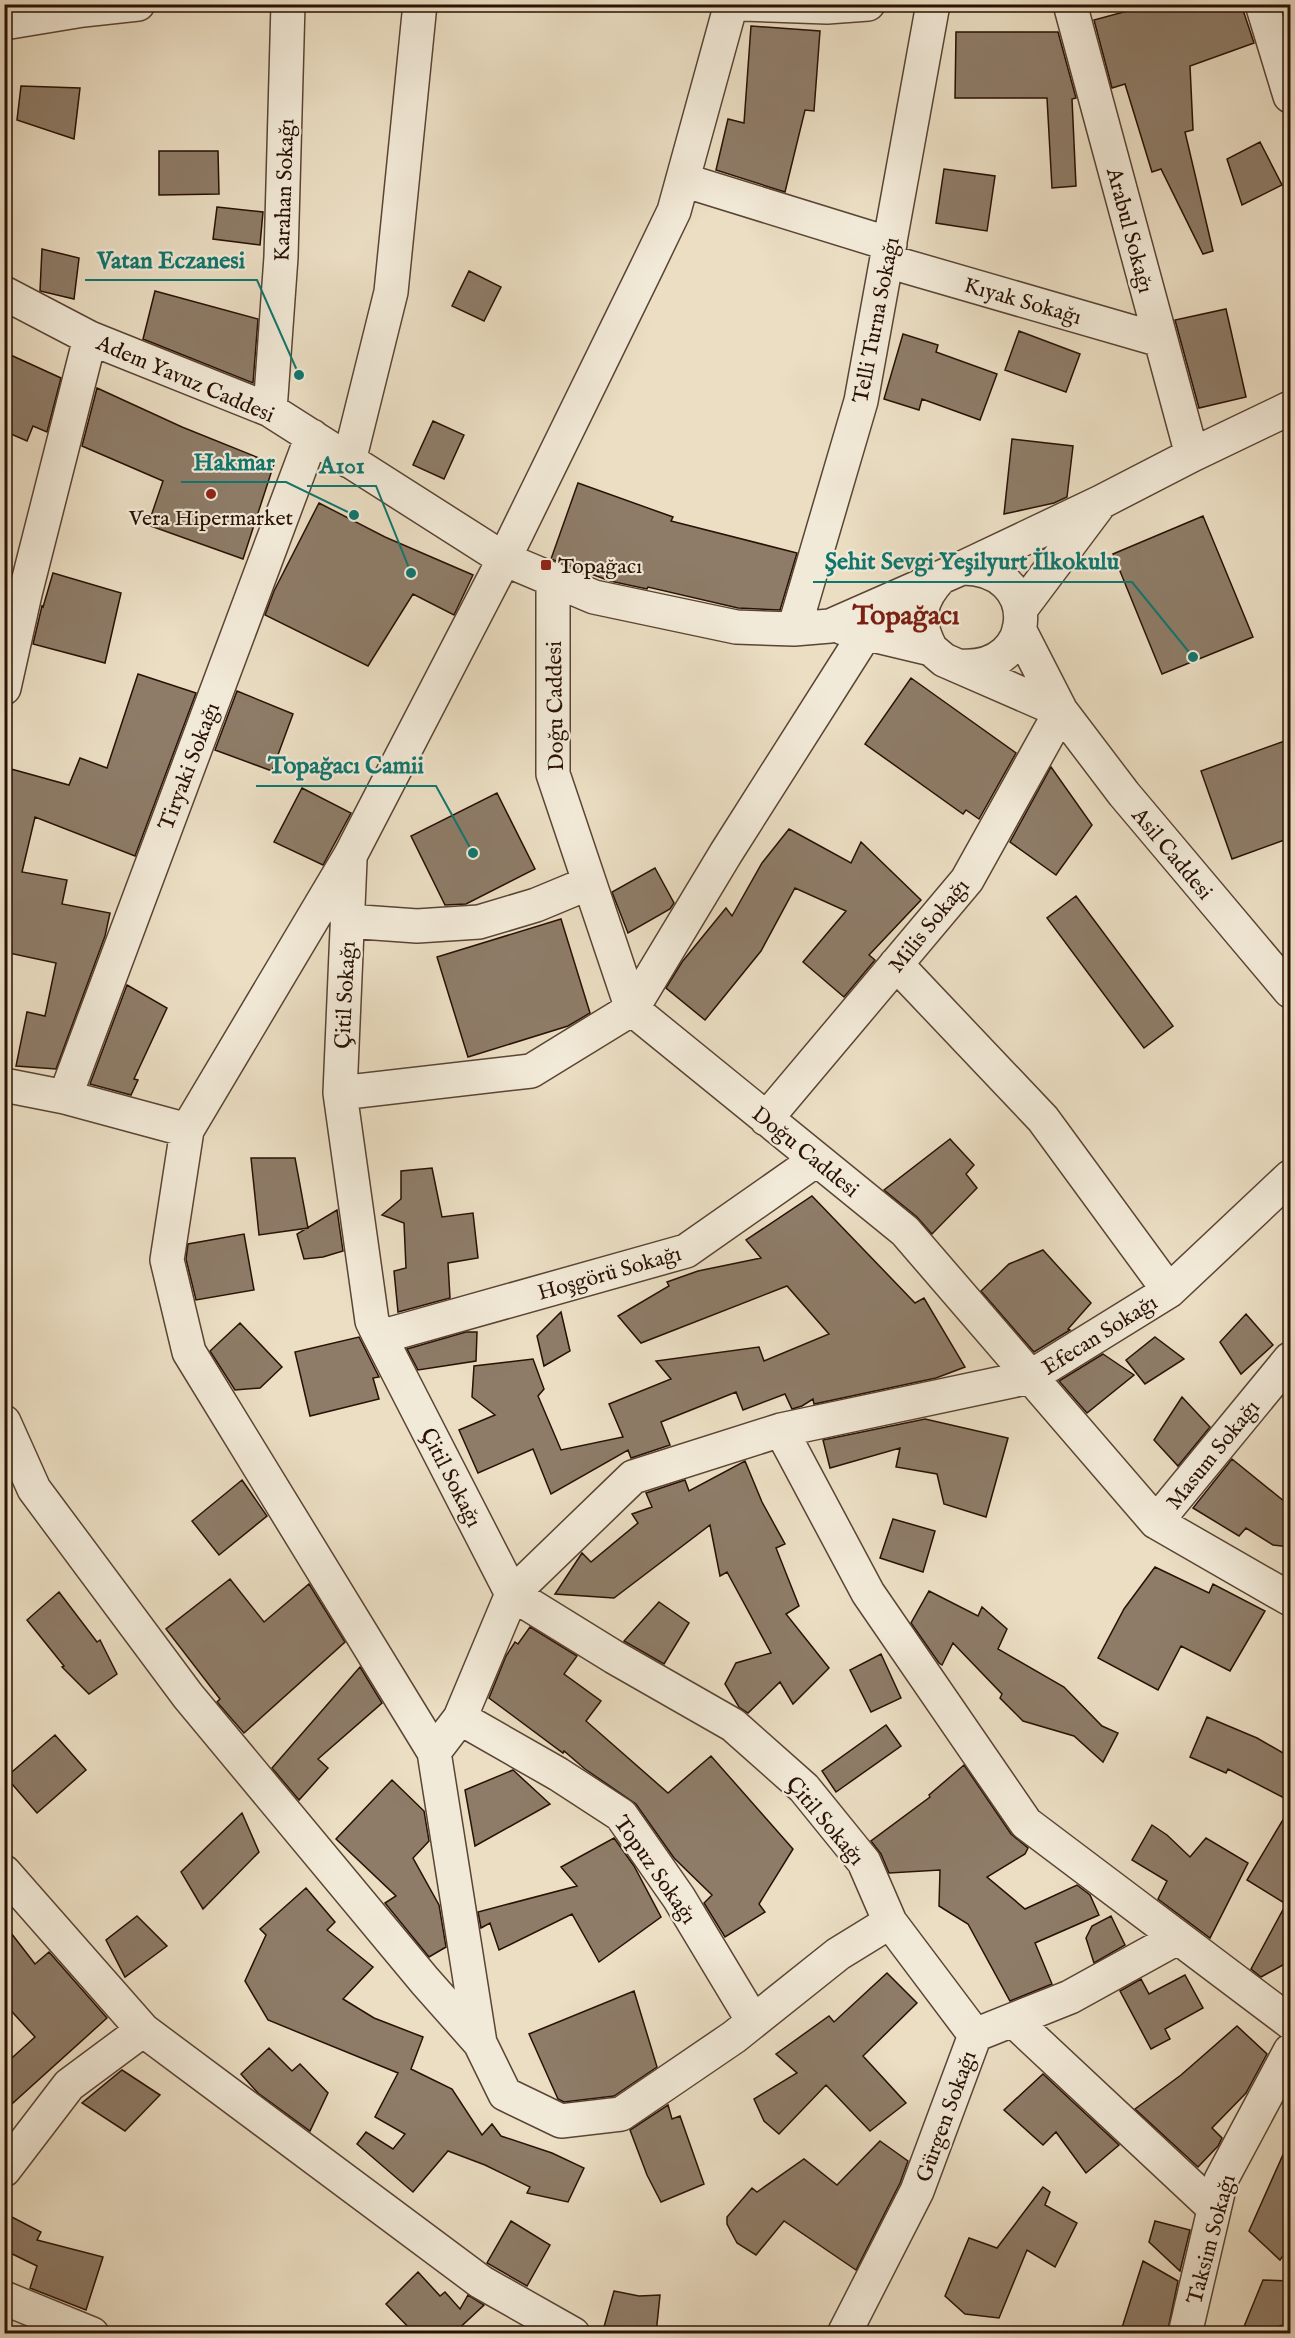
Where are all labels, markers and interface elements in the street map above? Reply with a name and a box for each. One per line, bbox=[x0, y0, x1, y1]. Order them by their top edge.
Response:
street label: Karahan Sokağı bbox=[269, 118, 301, 262]
street label: Arabul Sokağı bbox=[1099, 164, 1159, 296]
street label: Telli Turna Sokağı bbox=[847, 235, 907, 406]
callout: Vatan Eczanesi bbox=[85, 238, 257, 280]
text: Vatan Eczanesi bbox=[96, 246, 246, 277]
street label: Kıyak Sokağı bbox=[961, 272, 1084, 332]
street label: Adem Yavuz Caddesi bbox=[91, 329, 279, 430]
callout: Hakmar bbox=[181, 440, 286, 482]
callout: A101 bbox=[307, 444, 376, 486]
text: Hakmar bbox=[193, 448, 275, 479]
text: A101 bbox=[318, 451, 365, 482]
marker: Vera Hipermarket bbox=[204, 487, 218, 501]
place label: Vera Hipermarket bbox=[128, 505, 294, 533]
callout: Şehit Sevgi Yeşilyurt İlkokulu bbox=[813, 540, 1132, 582]
text: Şehit Sevgi Yeşilyurt İlkokulu bbox=[825, 547, 1120, 578]
place label: Topağacı bbox=[558, 553, 642, 581]
marker: Topağacı bbox=[539, 558, 553, 572]
district label: Topağacı bbox=[851, 599, 960, 634]
street label: Doğu Caddesi bbox=[541, 641, 571, 771]
street label: Tiryaki Sokağı bbox=[153, 699, 227, 835]
callout: Topağacı Camii bbox=[256, 744, 436, 786]
text: Topağacı Camii bbox=[267, 751, 425, 782]
street label: Asil Caddesi bbox=[1124, 802, 1218, 906]
street label: Milis Sokağı bbox=[883, 873, 976, 979]
street label: Çitil Sokağı bbox=[329, 940, 363, 1050]
street label: Doğu Caddesi bbox=[745, 1101, 864, 1204]
street label: Hoşgörü Sokağı bbox=[534, 1240, 685, 1308]
street label: Efecan Sokağı bbox=[1037, 1289, 1163, 1382]
street label: Masum Sokağı bbox=[1161, 1395, 1266, 1516]
street label: Çitil Sokağı bbox=[413, 1423, 487, 1532]
street label: Çitil Sokağı bbox=[779, 1771, 870, 1872]
street label: Topuz Sokağı bbox=[607, 1810, 702, 1930]
street label: Gürgen Sokağı bbox=[910, 2047, 984, 2186]
street label: Taksim Sokağı bbox=[1181, 2171, 1243, 2307]

